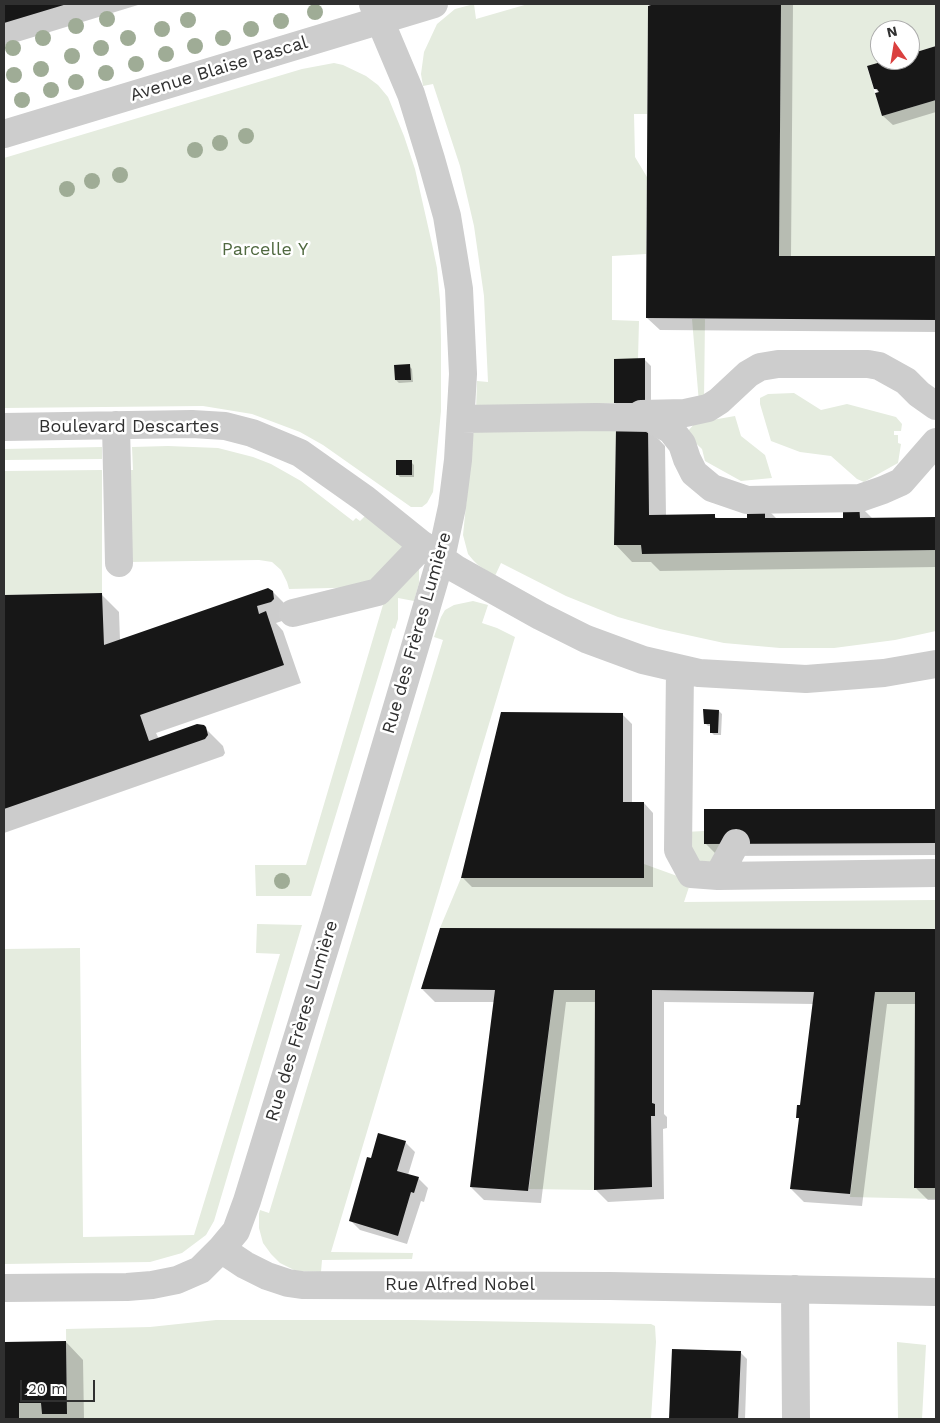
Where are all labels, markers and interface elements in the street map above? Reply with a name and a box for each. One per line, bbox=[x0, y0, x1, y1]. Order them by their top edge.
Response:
north arrow bbox=[870, 20, 920, 70]
text: N bbox=[885, 22, 899, 40]
street label: Avenue Blaise Pascal bbox=[128, 32, 310, 106]
park label: Parcelle Y bbox=[222, 239, 308, 261]
street label: Boulevard Descartes bbox=[39, 416, 219, 438]
street label: Rue des Frères Lumière bbox=[378, 530, 456, 736]
street label: Rue des Frères Lumière bbox=[261, 918, 343, 1124]
street label: Rue Alfred Nobel bbox=[385, 1274, 535, 1296]
scale bar bbox=[22, 1370, 98, 1402]
text: 20 m bbox=[28, 1380, 66, 1398]

